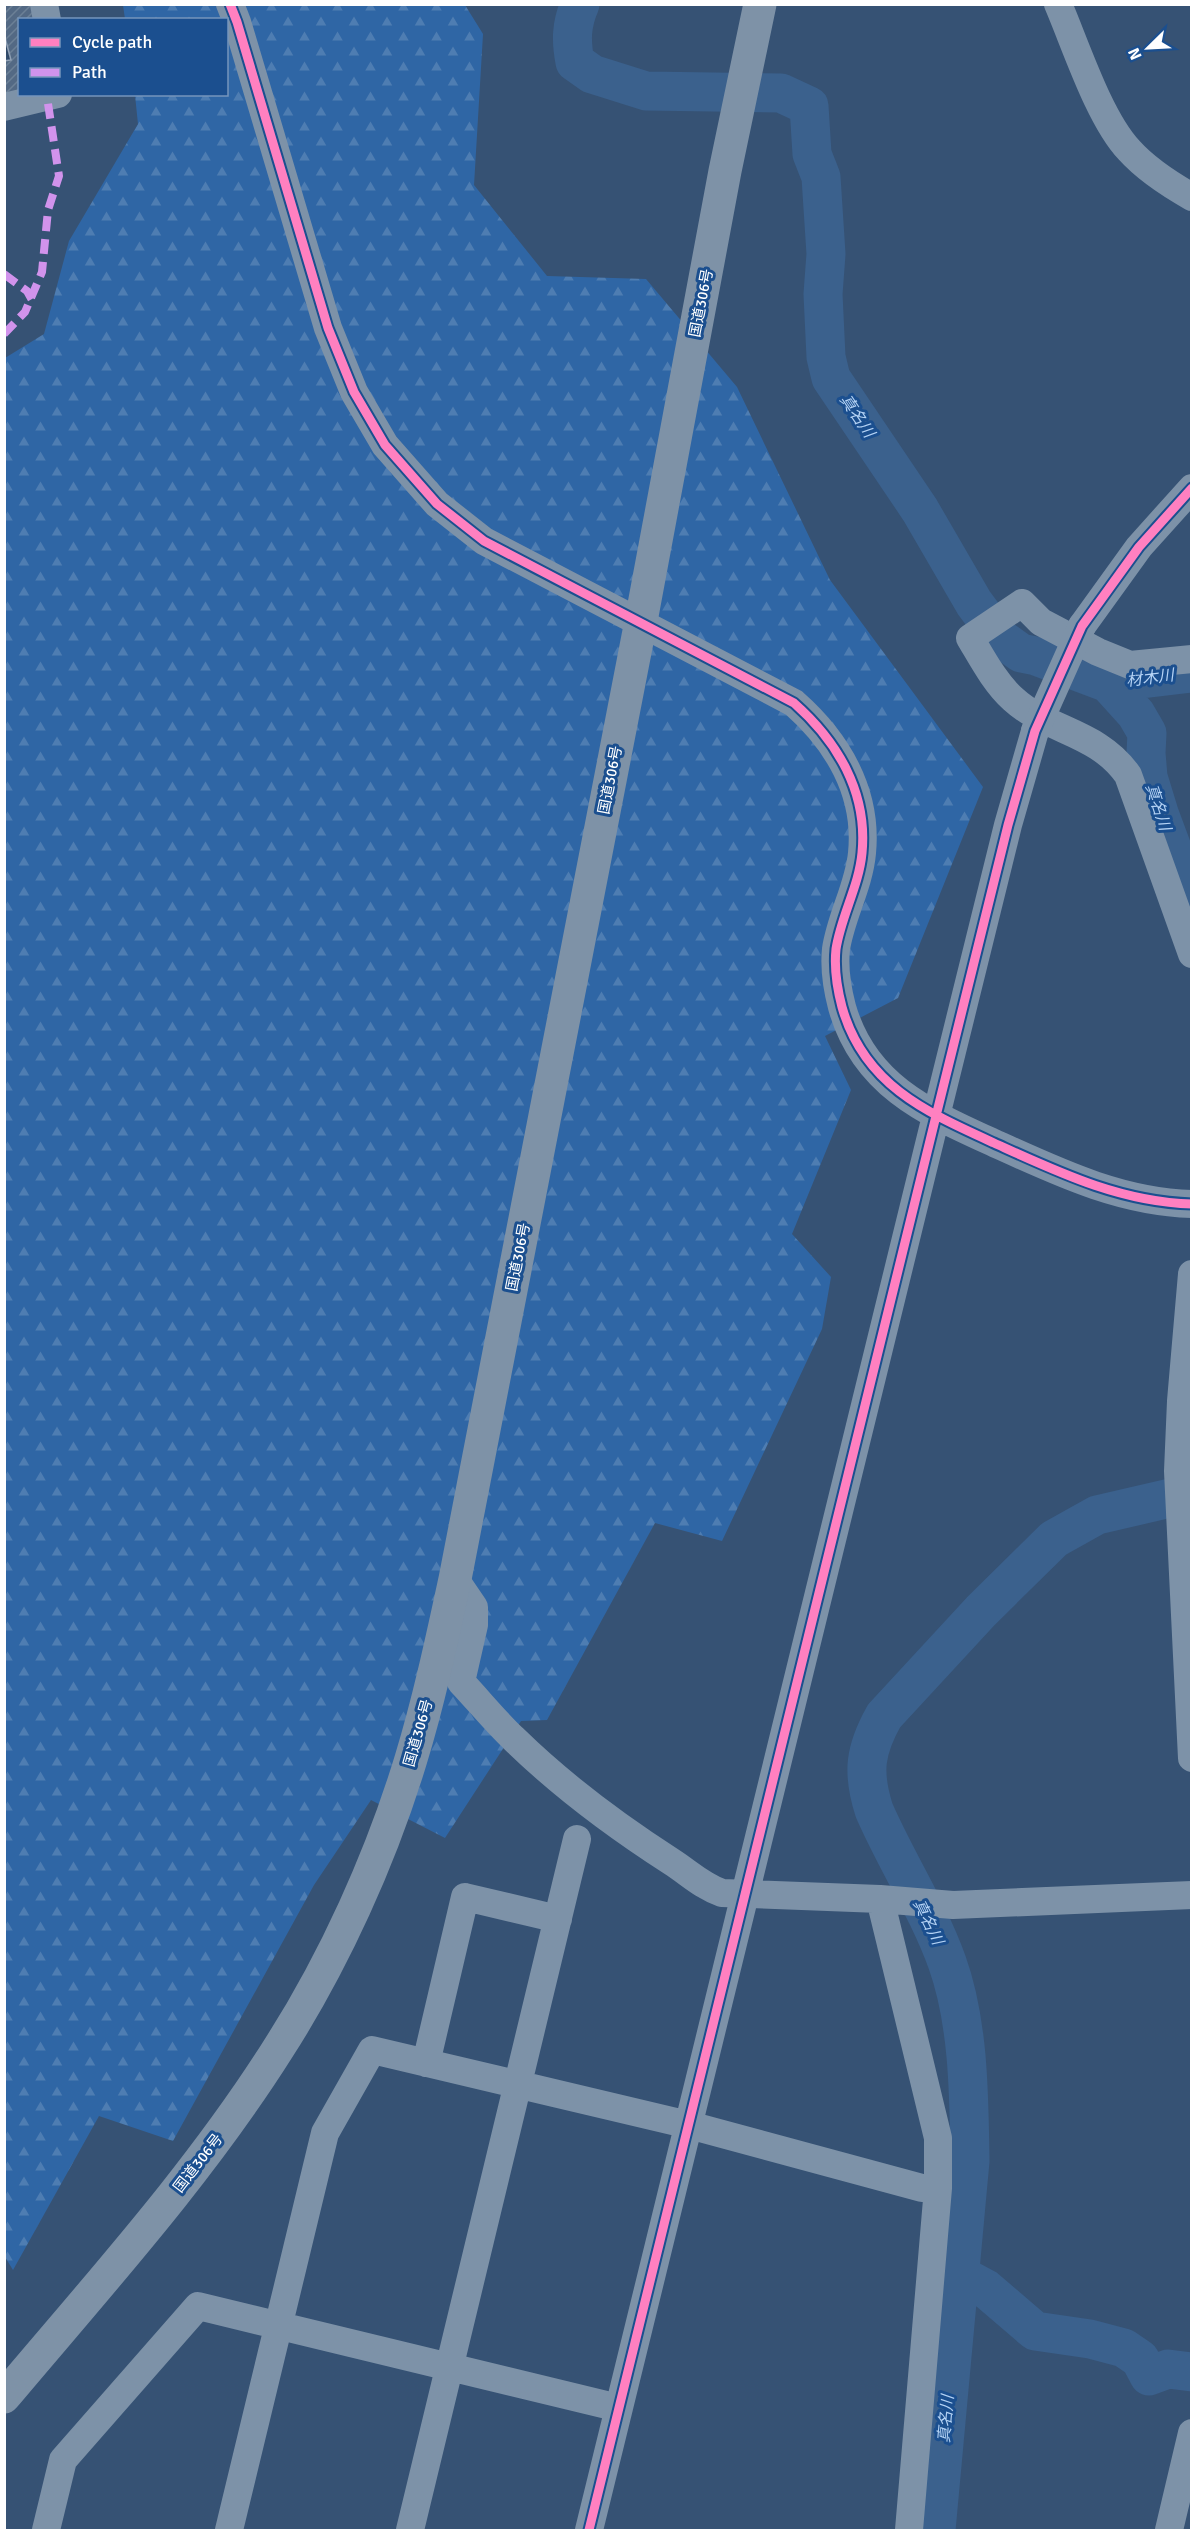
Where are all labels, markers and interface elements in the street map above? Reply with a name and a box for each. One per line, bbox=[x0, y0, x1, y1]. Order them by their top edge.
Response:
legend bbox=[18, 18, 228, 96]
north arrow bbox=[1118, 18, 1178, 78]
text: Cycle path bbox=[72, 31, 152, 53]
text: N bbox=[1124, 45, 1147, 63]
text: Path bbox=[72, 61, 107, 83]
street label: 国道306号 bbox=[686, 267, 716, 339]
water label: 真名川 bbox=[835, 391, 880, 443]
water label: 材木川 bbox=[1125, 665, 1177, 691]
street label: 国道306号 bbox=[595, 744, 625, 816]
water label: 真名川 bbox=[1141, 781, 1176, 835]
street label: 国道306号 bbox=[503, 1221, 533, 1293]
street label: 国道306号 bbox=[400, 1697, 436, 1769]
water label: 真名川 bbox=[908, 1896, 948, 1950]
street label: 国道306号 bbox=[170, 2130, 226, 2196]
water label: 真名川 bbox=[934, 2392, 958, 2444]

